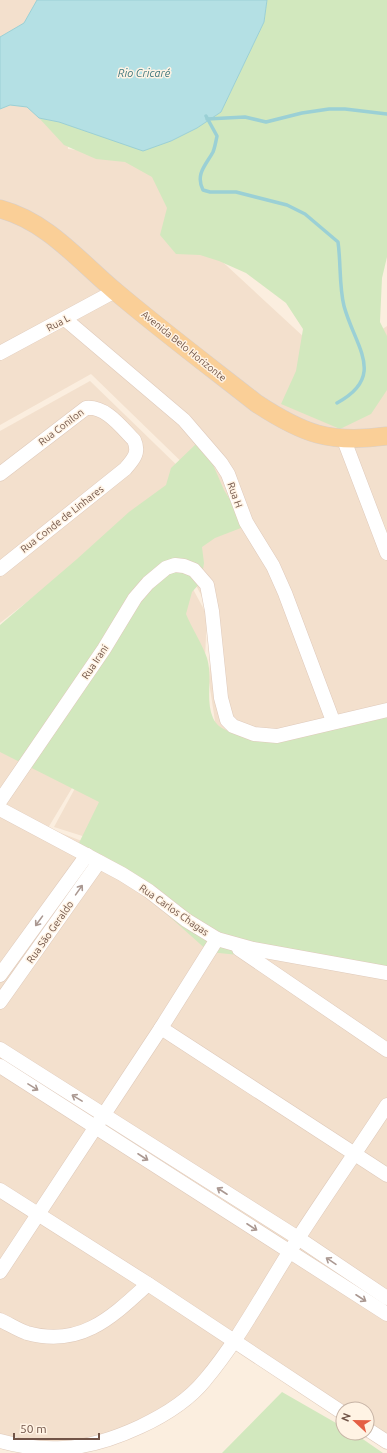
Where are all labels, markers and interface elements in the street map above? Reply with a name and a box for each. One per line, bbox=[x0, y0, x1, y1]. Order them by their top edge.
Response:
water label: Rio Cricaré bbox=[118, 67, 171, 79]
street label: Avenida Belo Horizonte bbox=[140, 309, 228, 383]
street label: Rua L bbox=[45, 312, 71, 334]
street label: Rua Conilon bbox=[36, 406, 86, 448]
street label: Rua H bbox=[225, 481, 245, 509]
street label: Rua Conde de Linhares bbox=[18, 483, 106, 555]
street label: Rua Irani bbox=[80, 643, 110, 681]
street label: Rua Carlos Chagas bbox=[137, 882, 211, 938]
one-way arrow bbox=[75, 885, 83, 896]
street label: Rua São Geraldo bbox=[24, 899, 76, 965]
one-way arrow bbox=[35, 915, 44, 926]
one-way arrow bbox=[27, 1083, 39, 1091]
one-way arrow bbox=[71, 1094, 83, 1102]
one-way arrow bbox=[137, 1153, 149, 1161]
one-way arrow bbox=[216, 1186, 228, 1194]
one-way arrow bbox=[246, 1223, 257, 1231]
one-way arrow bbox=[325, 1256, 337, 1264]
one-way arrow bbox=[355, 1294, 367, 1302]
north arrow bbox=[335, 1401, 375, 1441]
text: N bbox=[339, 1411, 353, 1423]
scale bar bbox=[14, 1415, 99, 1441]
text: 50 m bbox=[20, 1422, 47, 1435]

